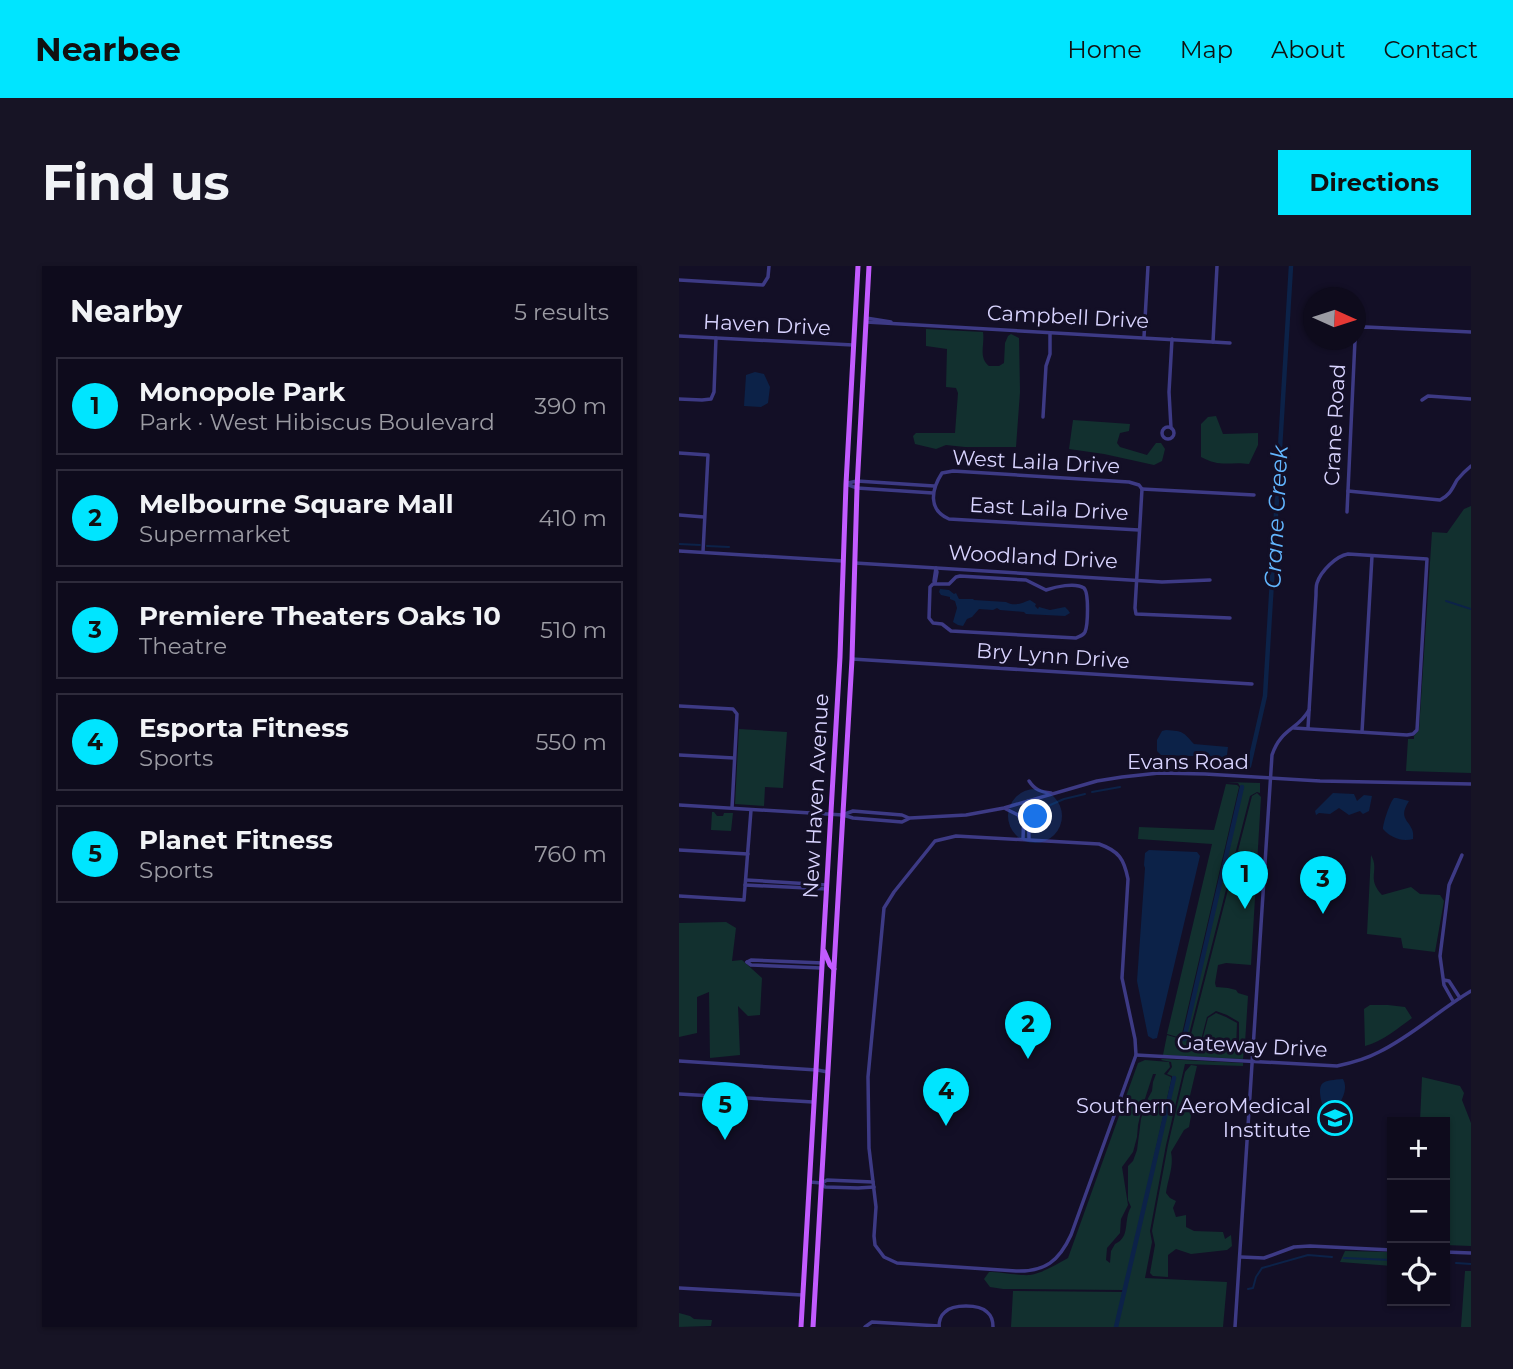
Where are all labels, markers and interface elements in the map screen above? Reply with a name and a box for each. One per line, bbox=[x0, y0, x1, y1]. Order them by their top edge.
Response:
text: Nearbee bbox=[35, 29, 181, 69]
text: Home bbox=[1067, 35, 1142, 64]
text: Map bbox=[1180, 35, 1233, 64]
text: About bbox=[1271, 35, 1345, 64]
text: Contact bbox=[1383, 35, 1478, 64]
button: Directions bbox=[1278, 150, 1471, 215]
text: Find us bbox=[42, 153, 230, 212]
north arrow bbox=[1303, 287, 1366, 350]
text: Nearby bbox=[70, 293, 182, 330]
text: 5 results bbox=[514, 298, 609, 326]
street label: Campbell Drive bbox=[986, 300, 1150, 333]
street label: Haven Drive bbox=[703, 309, 831, 340]
street label: Crane Road bbox=[1319, 363, 1350, 487]
text: Monopole Park bbox=[139, 376, 345, 408]
text: 1 bbox=[90, 392, 100, 420]
text: 390 m bbox=[534, 392, 607, 420]
text: Park · West Hibiscus Boulevard bbox=[139, 408, 495, 436]
water label: Crane Creek bbox=[1258, 443, 1294, 589]
street label: West Laila Drive bbox=[951, 445, 1121, 478]
text: Melbourne Square Mall bbox=[139, 488, 454, 520]
street label: East Laila Drive bbox=[969, 492, 1129, 525]
text: 2 bbox=[88, 504, 102, 532]
text: 410 m bbox=[538, 504, 607, 532]
text: Supermarket bbox=[139, 520, 291, 548]
street label: Woodland Drive bbox=[948, 540, 1118, 573]
text: Premiere Theaters Oaks 10 bbox=[139, 600, 501, 632]
text: 3 bbox=[88, 616, 102, 644]
text: 510 m bbox=[540, 616, 607, 644]
text: Theatre bbox=[139, 632, 227, 660]
street label: Bry Lynn Drive bbox=[976, 638, 1131, 673]
street label: New Haven Avenue bbox=[798, 693, 833, 899]
text: Esporta Fitness bbox=[139, 712, 349, 744]
text: 4 bbox=[87, 728, 103, 756]
text: 550 m bbox=[535, 728, 607, 756]
text: Sports bbox=[139, 744, 213, 772]
street label: Evans Road bbox=[1127, 749, 1249, 774]
your location bbox=[1018, 799, 1052, 833]
text: Planet Fitness bbox=[139, 824, 333, 856]
text: 5 bbox=[88, 840, 102, 868]
text: 760 m bbox=[534, 840, 607, 868]
pin: 1 bbox=[1222, 851, 1268, 909]
text: Sports bbox=[139, 856, 213, 884]
pin: 3 bbox=[1300, 856, 1346, 914]
pin: 2 bbox=[1005, 1001, 1051, 1059]
street label: Gateway Drive bbox=[1176, 1029, 1328, 1062]
pin: 4 bbox=[923, 1068, 969, 1126]
pin: 5 bbox=[702, 1082, 748, 1140]
place label: Southern AeroMedical Institute bbox=[1076, 1093, 1311, 1142]
school or university icon: Southern AeroMedical Institute bbox=[1316, 1099, 1354, 1137]
map controls bbox=[1387, 1117, 1450, 1306]
button: + bbox=[1387, 1117, 1450, 1180]
button: − bbox=[1387, 1180, 1450, 1243]
button: locate bbox=[1387, 1243, 1450, 1306]

